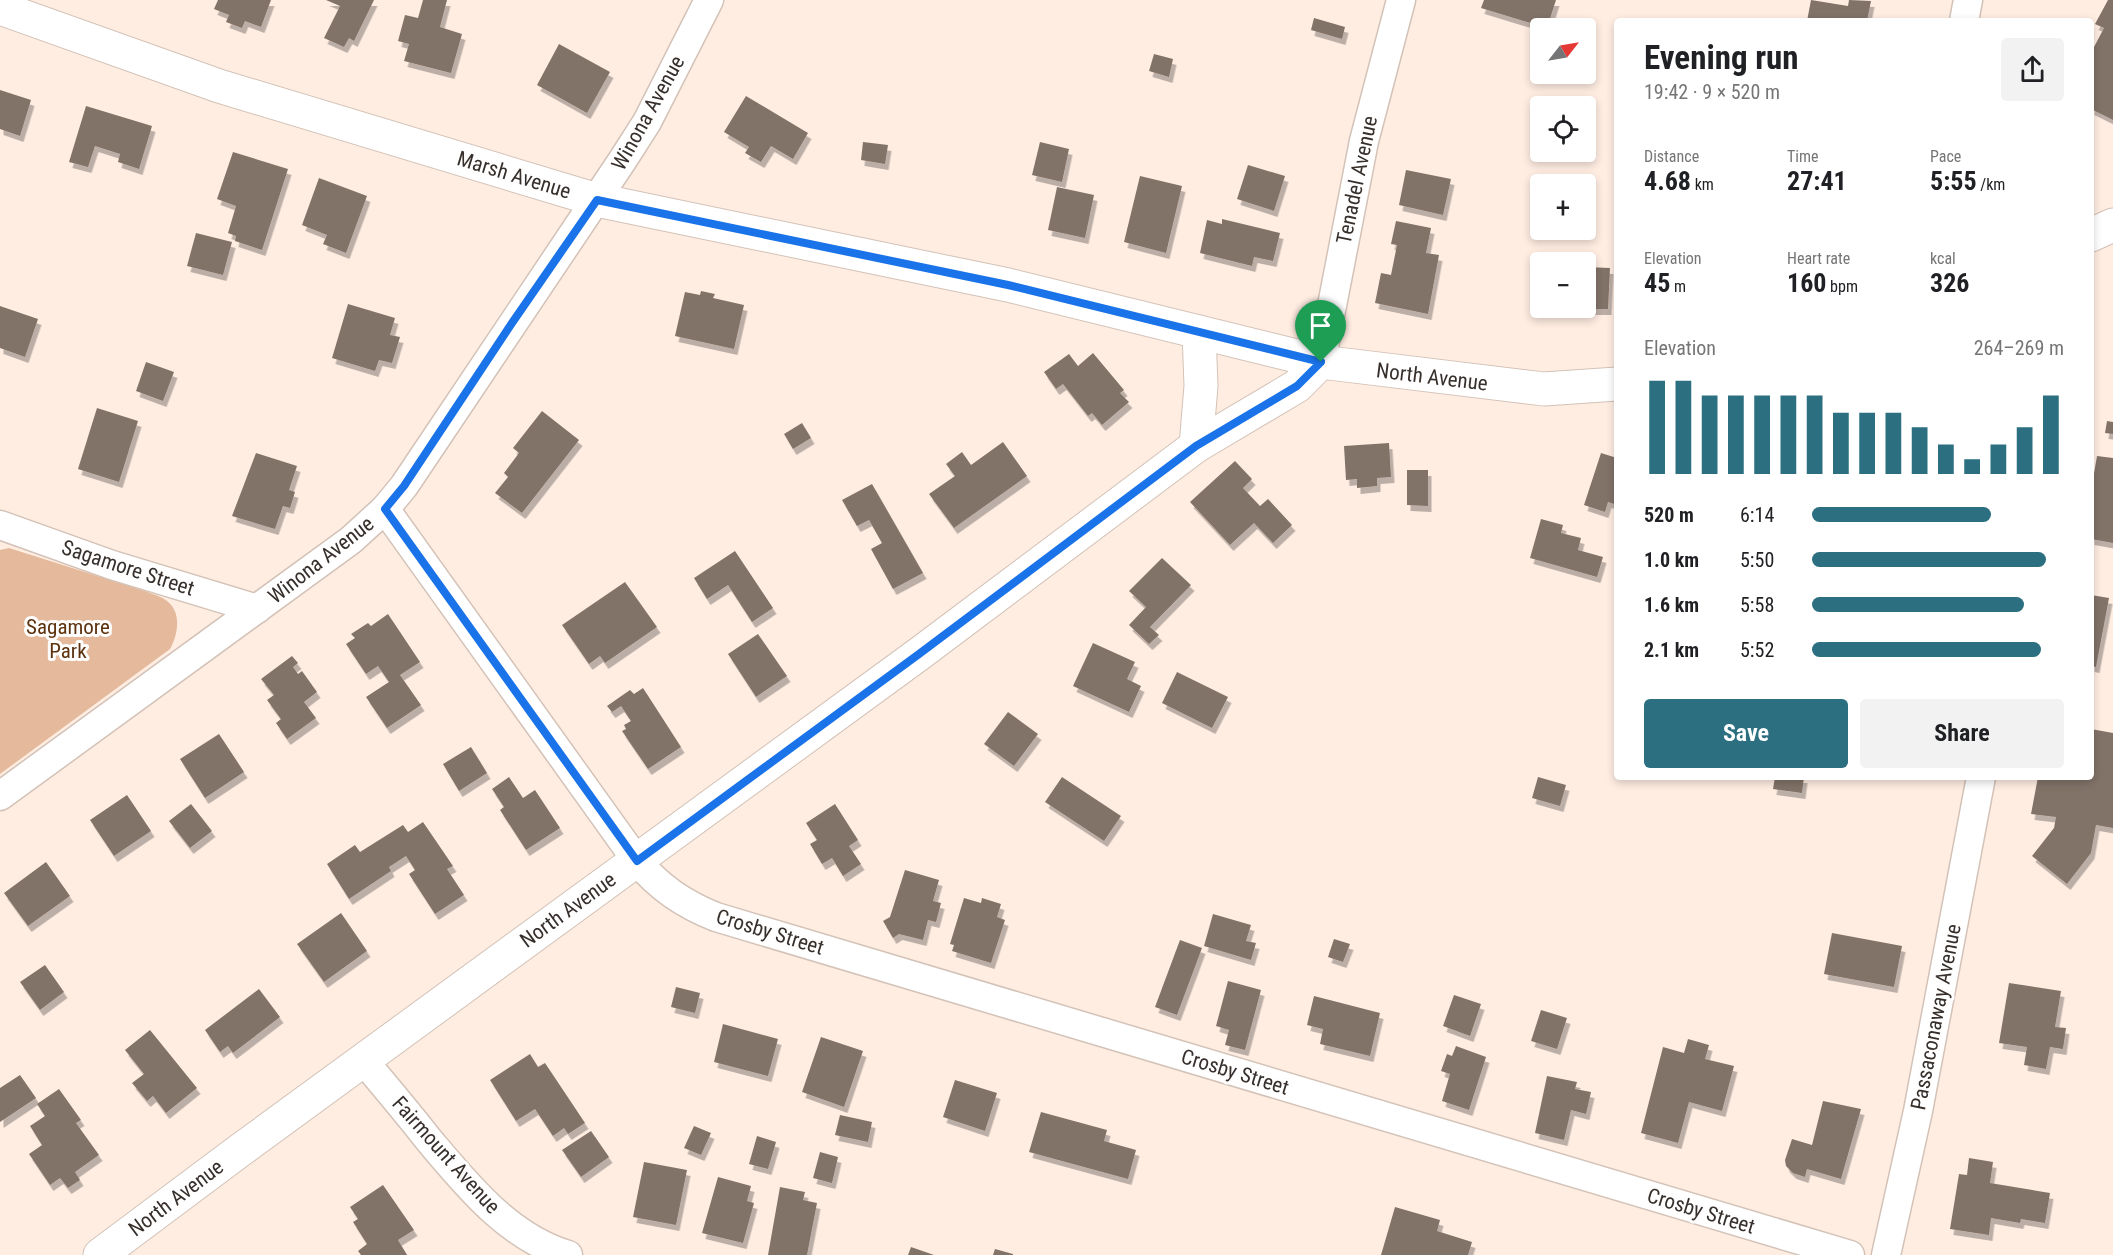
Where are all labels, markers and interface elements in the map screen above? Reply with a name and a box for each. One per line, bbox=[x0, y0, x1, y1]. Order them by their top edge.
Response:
north arrow bbox=[1530, 18, 1596, 84]
map controls bbox=[1530, 18, 1596, 318]
text: Evening run bbox=[1644, 38, 1799, 77]
button: share bbox=[2001, 38, 2064, 101]
street label: Winona Avenue bbox=[607, 51, 689, 174]
text: 19:42 · 9 × 520 m bbox=[1644, 80, 1780, 104]
button: locate bbox=[1530, 96, 1596, 162]
street label: Tenadel Avenue bbox=[1332, 114, 1382, 246]
street label: Marsh Avenue bbox=[454, 146, 574, 204]
text: Distance bbox=[1644, 147, 1699, 166]
text: Time bbox=[1787, 147, 1819, 166]
text: Pace bbox=[1930, 147, 1961, 166]
text: 4.68 bbox=[1644, 166, 1691, 196]
text: 27:41 bbox=[1787, 166, 1847, 196]
text: 5:55 bbox=[1930, 166, 1977, 196]
button: + bbox=[1530, 174, 1596, 240]
text: km bbox=[1691, 175, 1714, 194]
text: /km bbox=[1977, 175, 2005, 194]
text: Elevation bbox=[1644, 249, 1702, 268]
text: Heart rate bbox=[1787, 249, 1850, 268]
text: kcal bbox=[1930, 249, 1956, 268]
button: − bbox=[1530, 252, 1596, 318]
text: 45 bbox=[1644, 268, 1670, 298]
text: 160 bbox=[1787, 268, 1826, 298]
text: 326 bbox=[1930, 268, 1969, 298]
text: m bbox=[1670, 277, 1686, 296]
text: bpm bbox=[1826, 277, 1858, 296]
pin bbox=[1295, 300, 1346, 362]
icon: arrive bbox=[1304, 309, 1337, 342]
text: Elevation bbox=[1644, 336, 1716, 360]
text: 264–269 m bbox=[1974, 336, 2064, 360]
street label: North Avenue bbox=[1375, 358, 1489, 396]
text: 520 m bbox=[1644, 503, 1694, 527]
text: 6:14 bbox=[1740, 503, 1774, 527]
street label: Winona Avenue bbox=[264, 511, 379, 609]
street label: Sagamore Street bbox=[59, 535, 197, 601]
text: 1.0 km bbox=[1644, 548, 1699, 572]
text: 5:50 bbox=[1740, 548, 1774, 572]
text: 1.6 km bbox=[1644, 593, 1699, 617]
text: 5:58 bbox=[1740, 593, 1774, 617]
park label: Sagamore Park bbox=[26, 615, 110, 663]
text: 2.1 km bbox=[1644, 638, 1699, 662]
text: 5:52 bbox=[1740, 638, 1774, 662]
button: Save bbox=[1644, 699, 1848, 768]
button: Share bbox=[1860, 699, 2064, 768]
street label: North Avenue bbox=[516, 867, 621, 953]
street label: Crosby Street bbox=[713, 904, 827, 960]
street label: Passaconaway Avenue bbox=[1906, 922, 1966, 1112]
street label: Crosby Street bbox=[1178, 1044, 1292, 1100]
street label: Fairmount Avenue bbox=[387, 1092, 505, 1219]
street label: North Avenue bbox=[124, 1155, 228, 1241]
street label: Crosby Street bbox=[1644, 1183, 1758, 1239]

